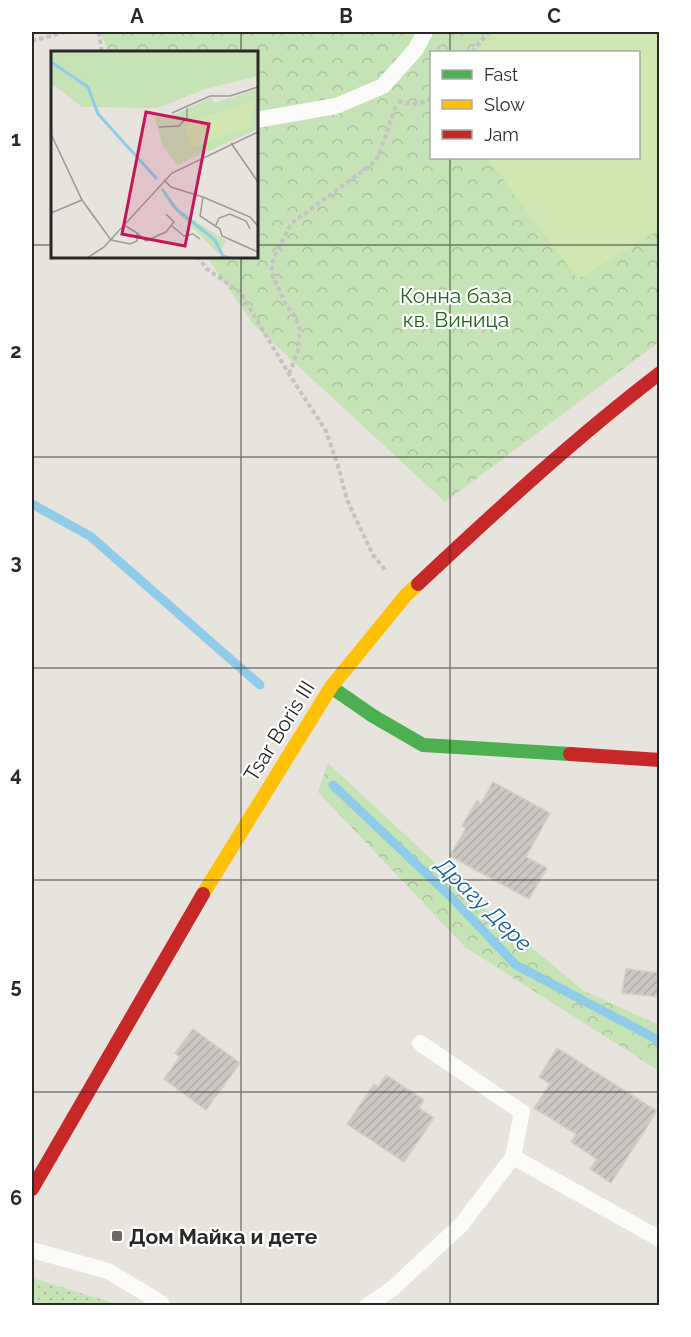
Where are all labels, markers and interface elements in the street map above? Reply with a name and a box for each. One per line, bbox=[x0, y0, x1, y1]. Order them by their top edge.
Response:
text: A bbox=[130, 4, 144, 28]
text: B bbox=[339, 4, 353, 28]
text: C bbox=[547, 4, 561, 28]
inset map bbox=[51, 51, 258, 258]
legend bbox=[430, 51, 640, 159]
text: Fast bbox=[484, 64, 518, 85]
text: Slow bbox=[484, 94, 525, 115]
text: Jam bbox=[484, 124, 519, 145]
text: 1 bbox=[11, 127, 21, 151]
park label: Конна база кв. Виница bbox=[400, 283, 512, 332]
text: 2 bbox=[10, 339, 22, 363]
text: 3 bbox=[10, 550, 22, 574]
street label: Tsar Boris III bbox=[238, 676, 320, 786]
text: 4 bbox=[10, 762, 22, 786]
water label: Драгу Дере bbox=[430, 851, 538, 956]
text: 5 bbox=[10, 974, 22, 998]
text: 6 bbox=[10, 1186, 22, 1210]
place label: Дом Майка и дете bbox=[129, 1224, 318, 1249]
marker: Дом Майка и дете bbox=[110, 1229, 124, 1243]

